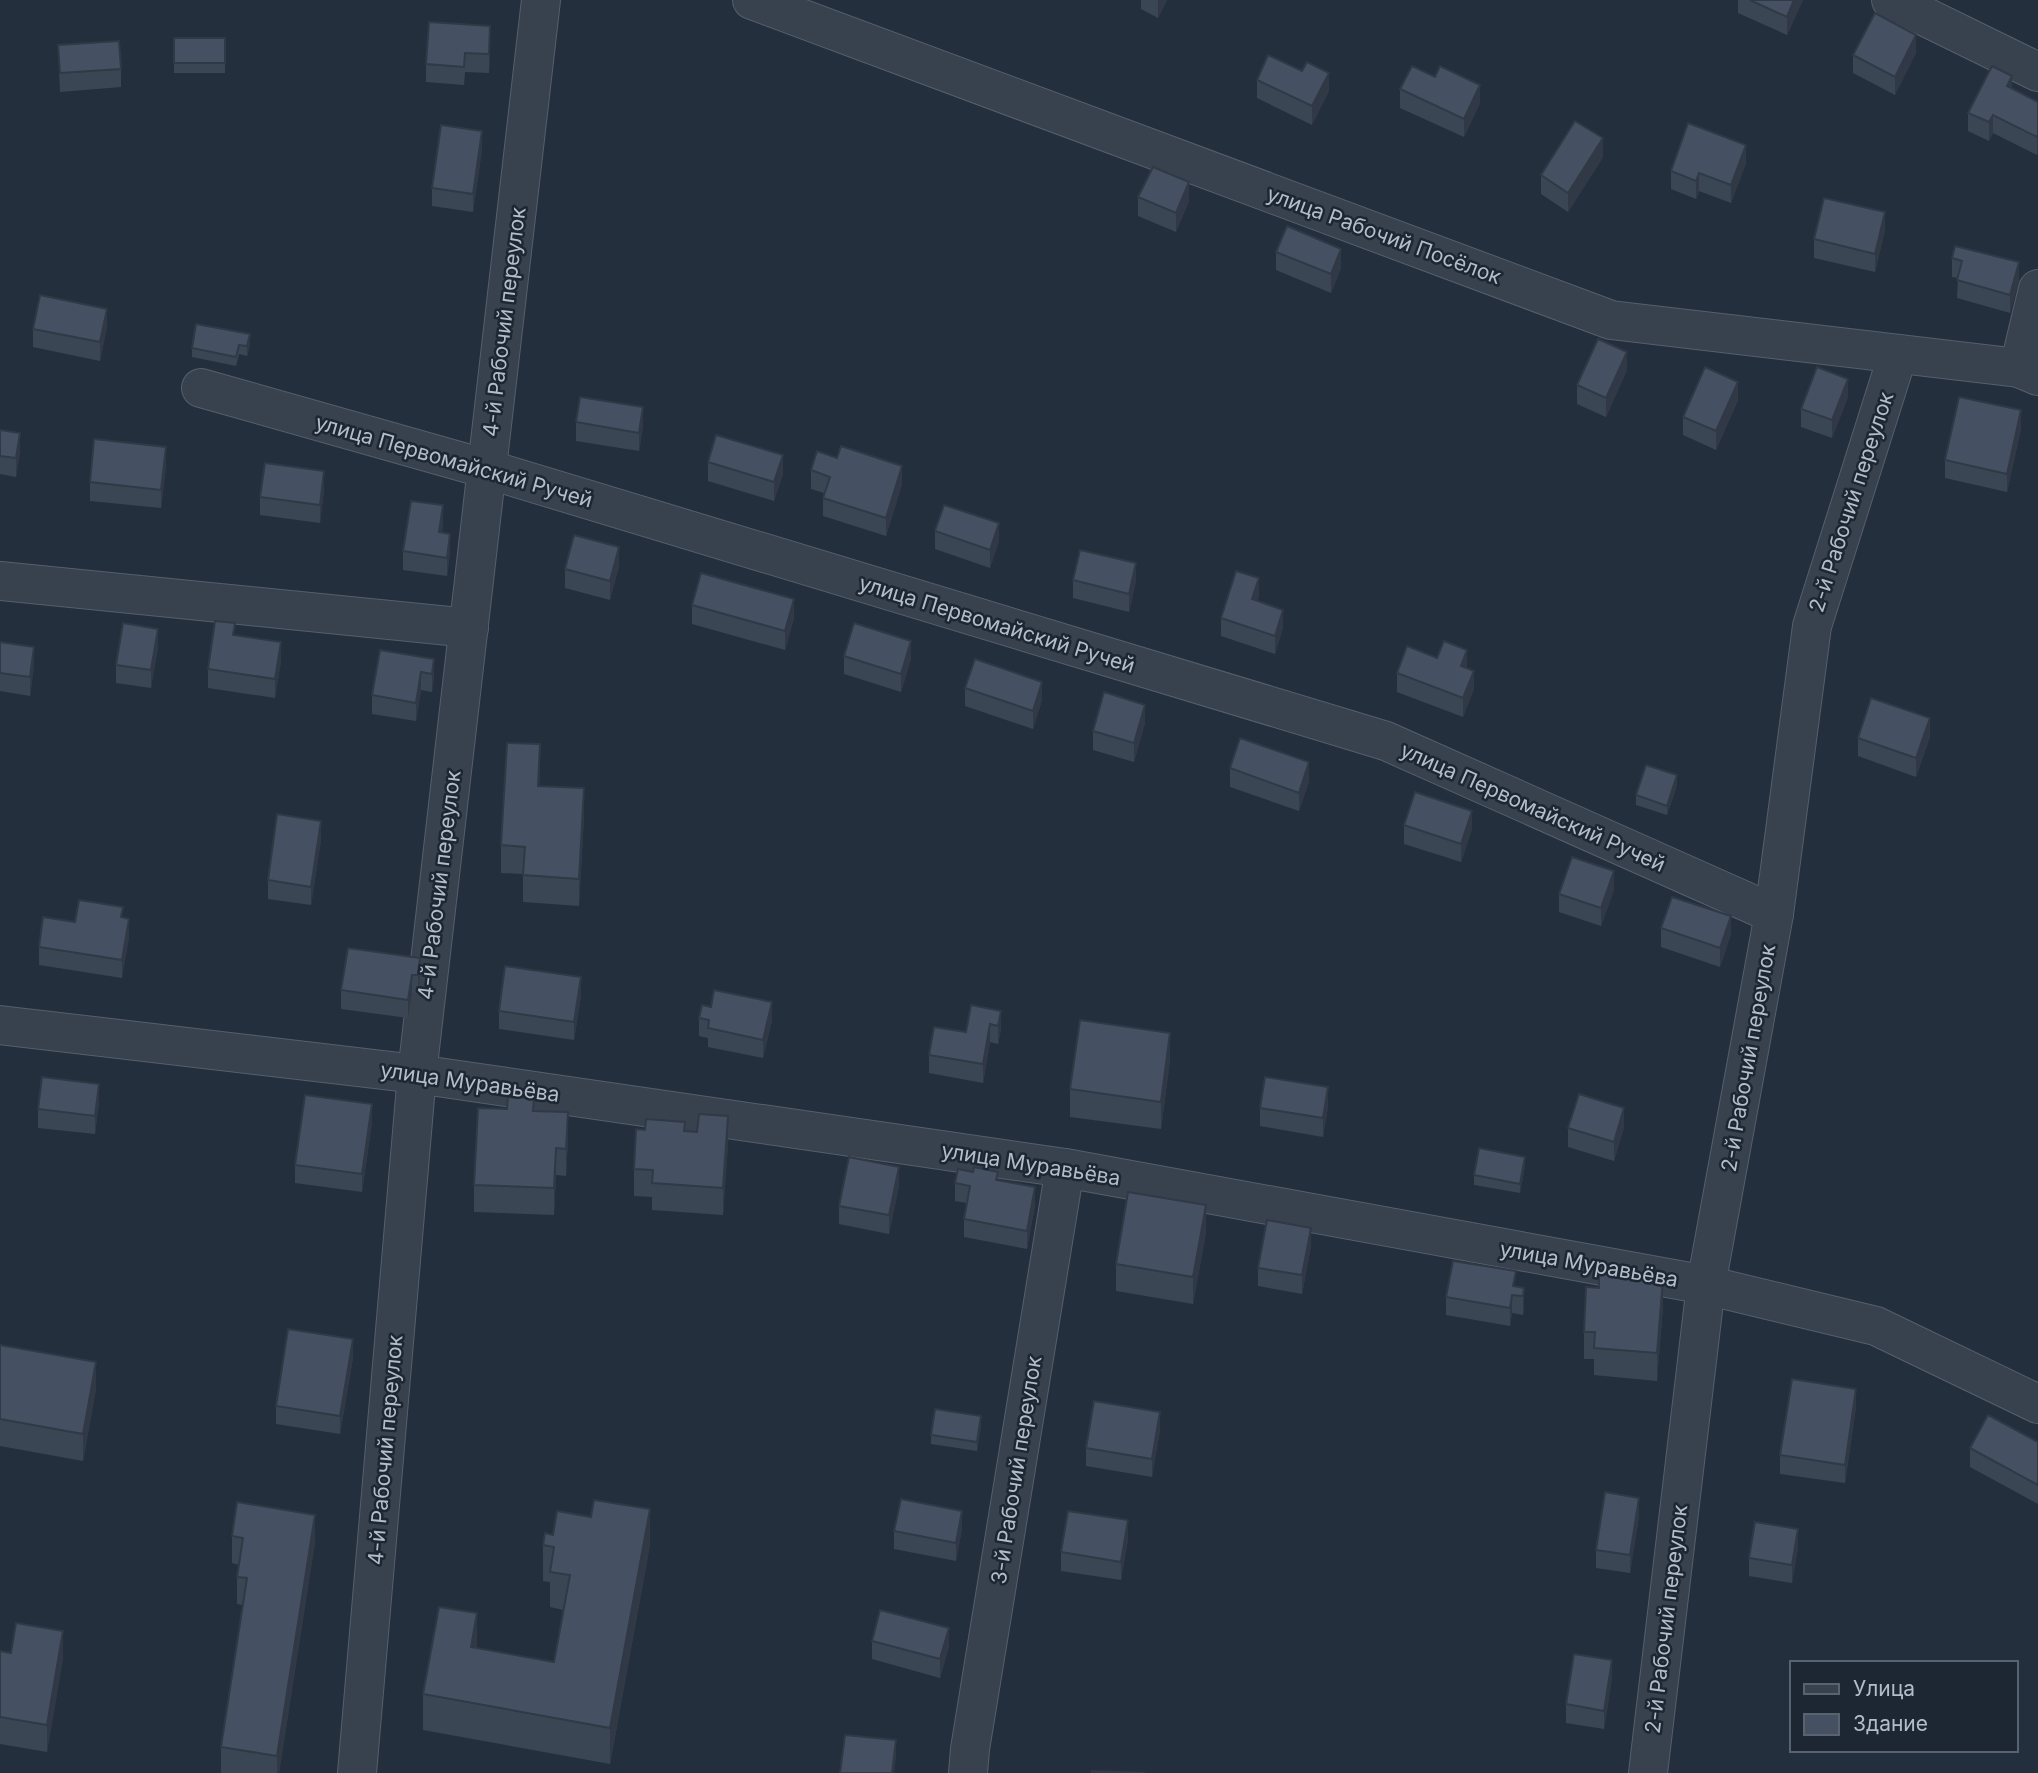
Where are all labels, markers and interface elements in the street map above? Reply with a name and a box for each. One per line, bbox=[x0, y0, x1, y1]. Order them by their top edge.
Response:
street label: улица Рабочий Посёлок bbox=[1263, 181, 1505, 289]
street label: 4-й Рабочий переулок bbox=[478, 205, 531, 438]
street label: 2-й Рабочий переулок bbox=[1804, 388, 1899, 615]
street label: улица Первомайский Ручей bbox=[313, 409, 595, 513]
street label: улица Первомайский Ручей bbox=[856, 570, 1138, 678]
street label: улица Первомайский Ручей bbox=[1397, 737, 1669, 877]
street label: 4-й Рабочий переулок bbox=[413, 768, 466, 1001]
street label: 2-й Рабочий переулок bbox=[1716, 942, 1780, 1174]
street label: улица Муравьёва bbox=[379, 1057, 561, 1107]
street label: улица Муравьёва bbox=[940, 1138, 1122, 1190]
street label: улица Муравьёва bbox=[1498, 1236, 1680, 1292]
street label: 4-й Рабочий переулок bbox=[362, 1333, 408, 1566]
street label: 3-й Рабочий переулок bbox=[986, 1354, 1046, 1586]
street label: 2-й Рабочий переулок bbox=[1640, 1503, 1693, 1735]
legend bbox=[1790, 1661, 2017, 1752]
text: Улица bbox=[1853, 1676, 1915, 1701]
text: Здание bbox=[1853, 1711, 1928, 1736]

